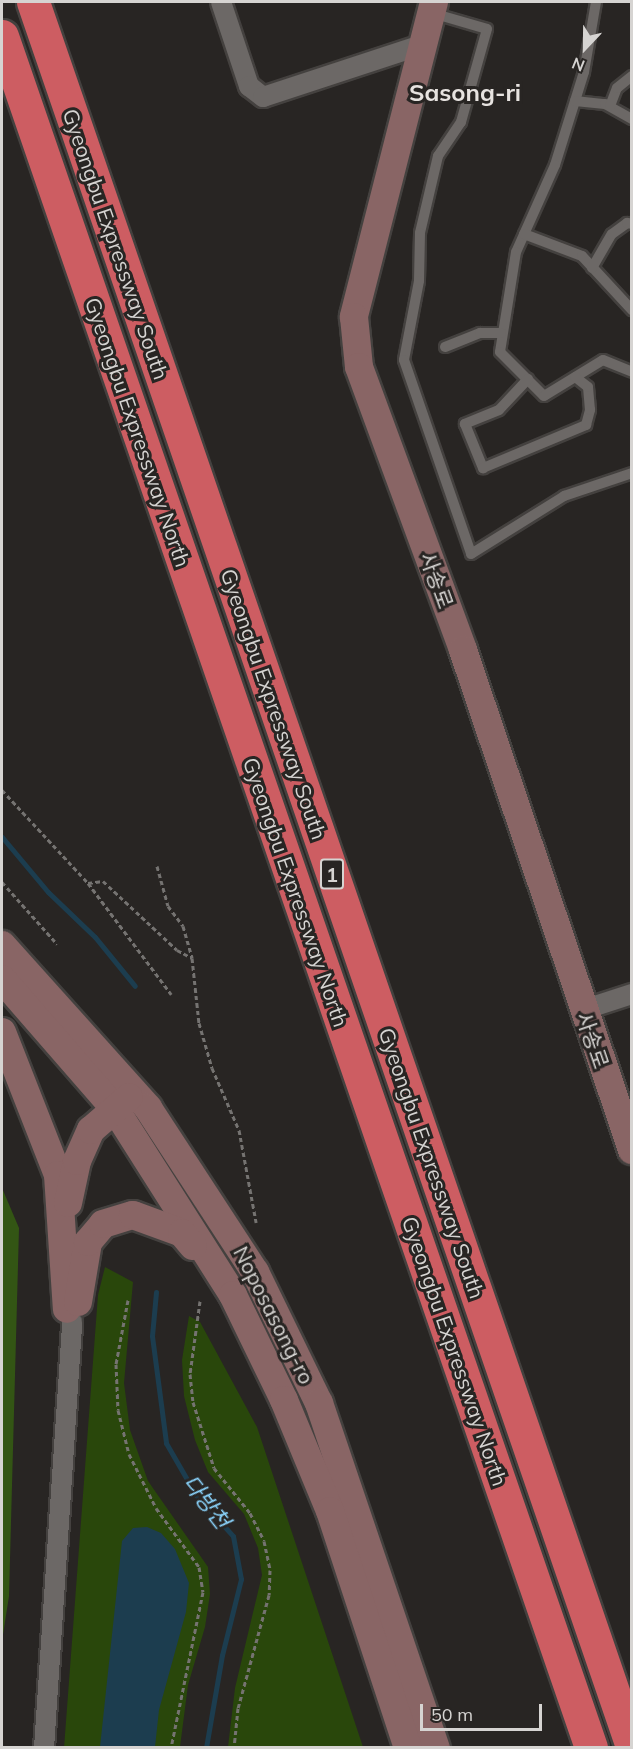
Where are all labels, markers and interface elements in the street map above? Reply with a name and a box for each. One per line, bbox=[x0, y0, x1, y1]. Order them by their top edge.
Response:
north arrow bbox=[555, 18, 615, 78]
text: N bbox=[569, 53, 588, 76]
district label: Sasong-ri bbox=[409, 79, 521, 107]
street label: Gyeongbu Expressway South bbox=[58, 105, 174, 383]
street label: Gyeongbu Expressway North bbox=[80, 294, 196, 570]
street label: 사송로 bbox=[415, 548, 459, 612]
street label: Gyeongbu Expressway South bbox=[216, 565, 332, 843]
street label: Gyeongbu Expressway North bbox=[238, 754, 354, 1030]
road number: 1 bbox=[320, 857, 344, 891]
street label: 사송로 bbox=[572, 1008, 614, 1072]
street label: Gyeongbu Expressway South bbox=[374, 1024, 490, 1302]
street label: Gyeongbu Expressway North bbox=[397, 1213, 513, 1489]
street label: Noposasong-ro bbox=[228, 1242, 320, 1388]
water label: 다방천 bbox=[177, 1470, 235, 1534]
scale bar bbox=[423, 1692, 544, 1730]
text: 50 m bbox=[431, 1703, 473, 1726]

